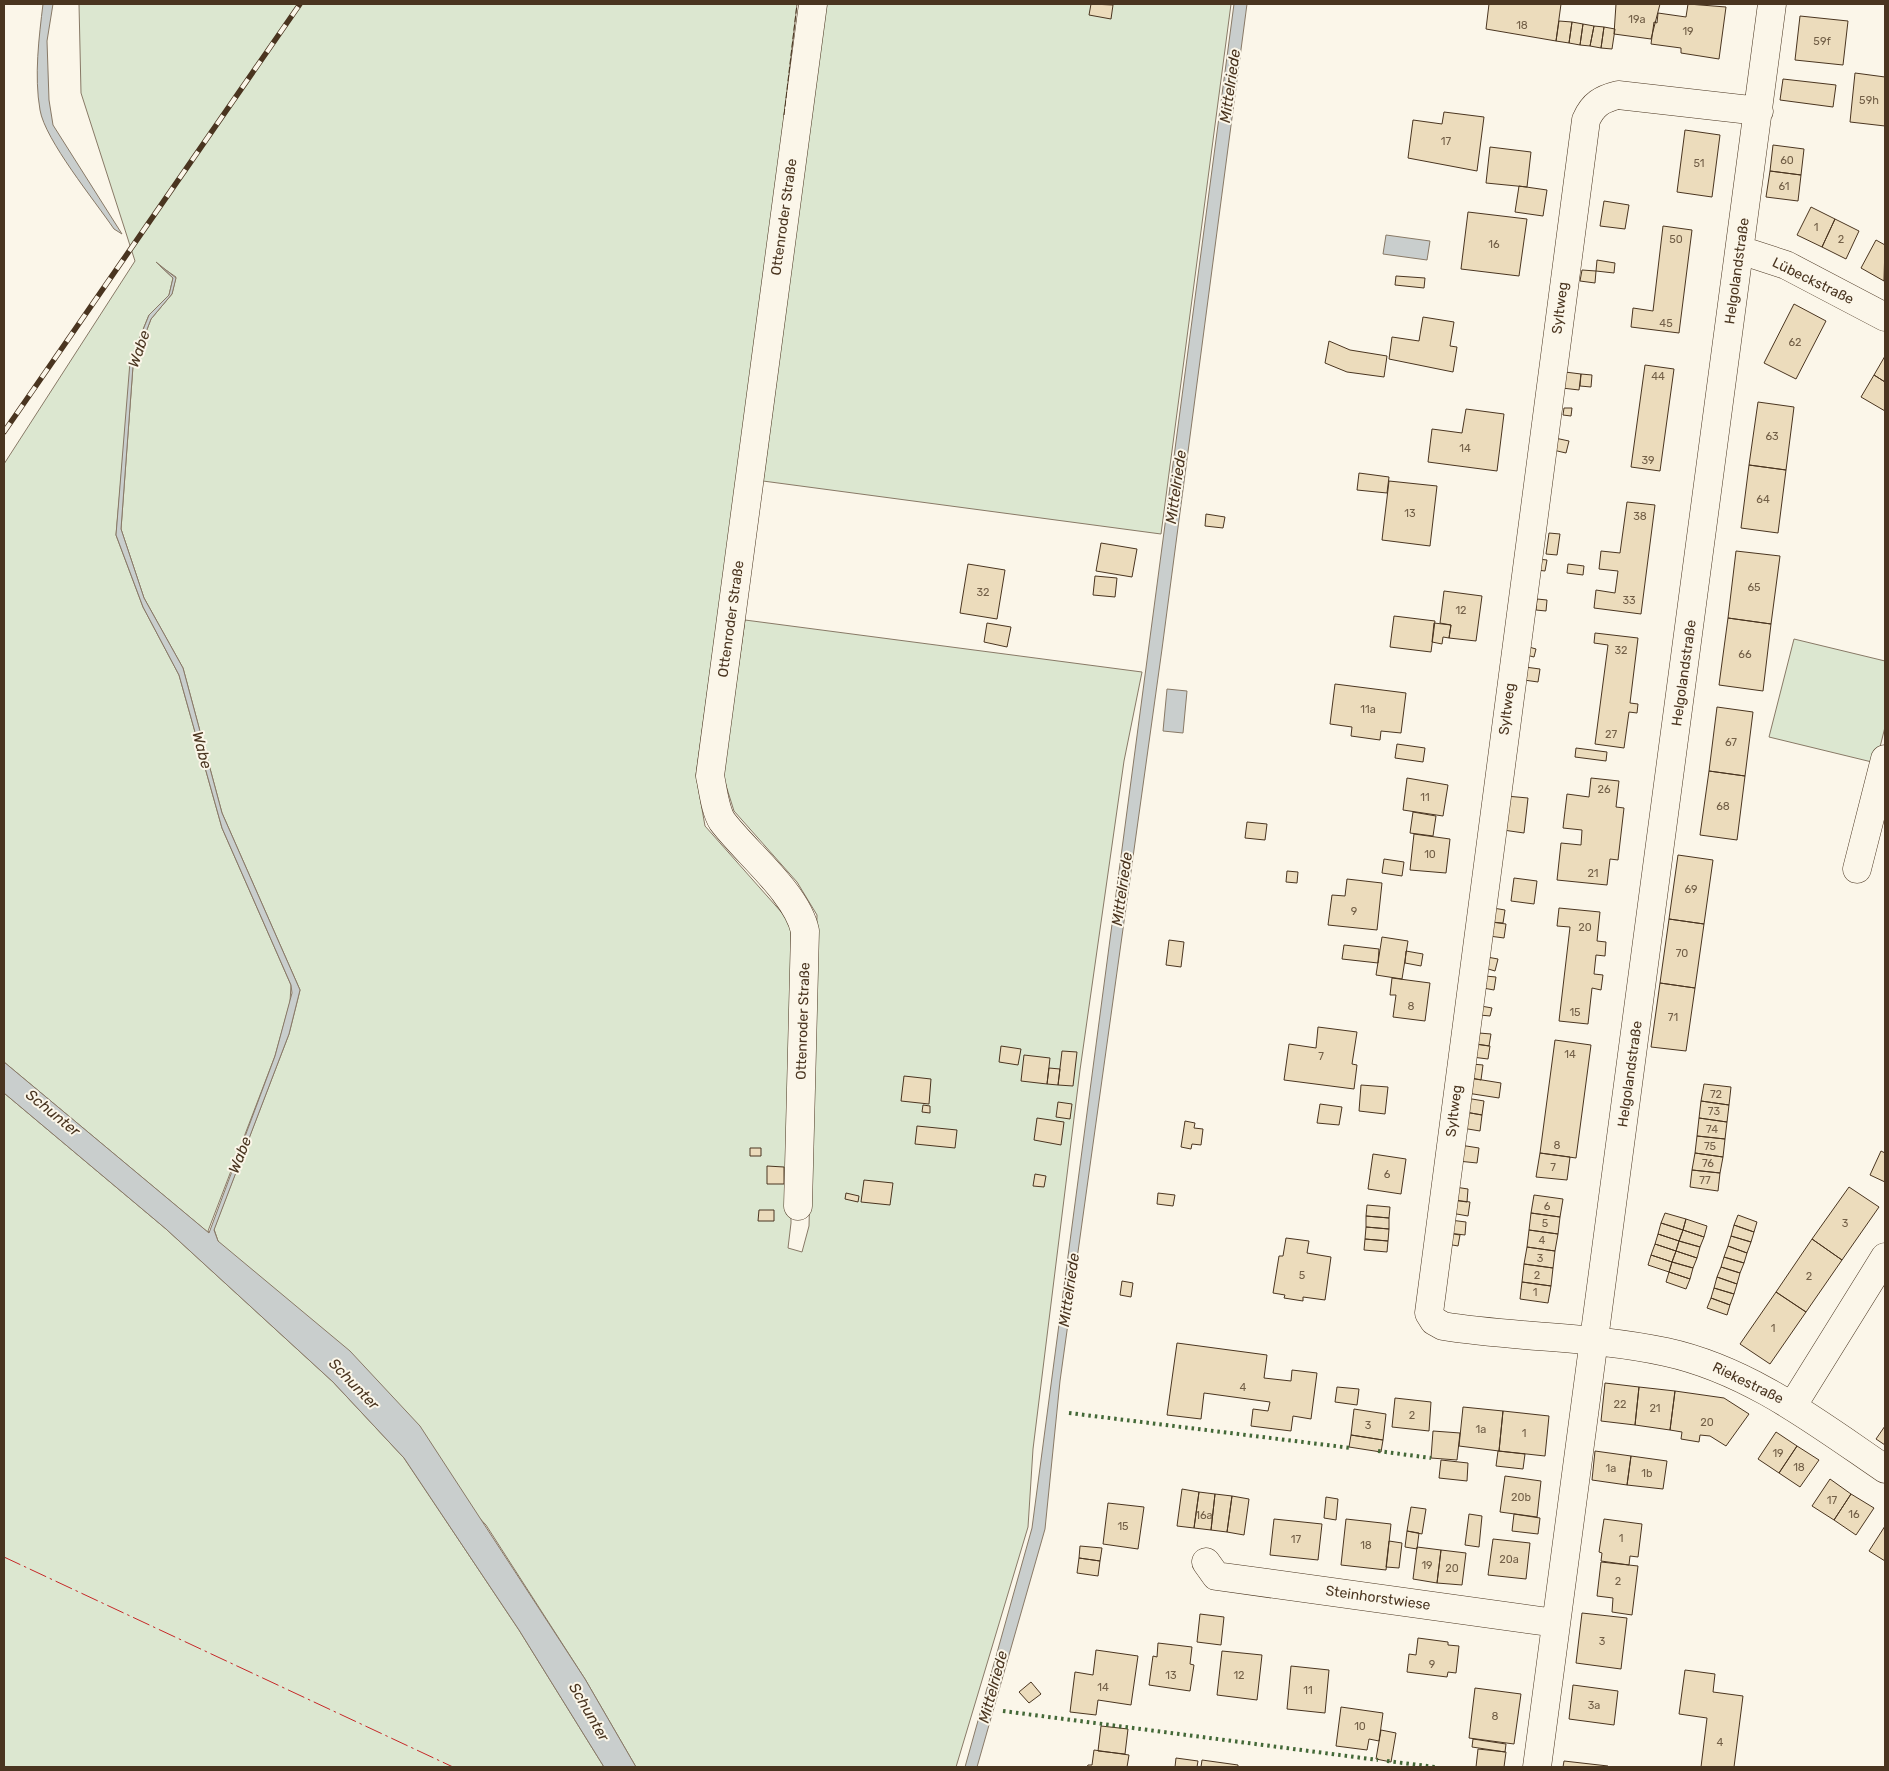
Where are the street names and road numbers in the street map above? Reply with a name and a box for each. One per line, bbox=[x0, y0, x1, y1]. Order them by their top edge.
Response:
street label: Ottenroder Straße bbox=[767, 157, 801, 277]
street label: Helgolandstraße bbox=[1721, 217, 1753, 325]
street label: Lübeckstraße bbox=[1769, 254, 1857, 308]
street label: Syltweg bbox=[1548, 281, 1572, 335]
street label: Ottenroder Straße bbox=[714, 559, 748, 679]
street label: Helgolandstraße bbox=[1668, 619, 1700, 727]
street label: Syltweg bbox=[1495, 682, 1519, 736]
street label: Ottenroder Straße bbox=[792, 962, 814, 1080]
street label: Helgolandstraße bbox=[1614, 1020, 1646, 1128]
street label: Syltweg bbox=[1442, 1084, 1466, 1138]
street label: Riekestraße bbox=[1710, 1359, 1786, 1408]
street label: Steinhorstwiese bbox=[1324, 1582, 1432, 1614]

